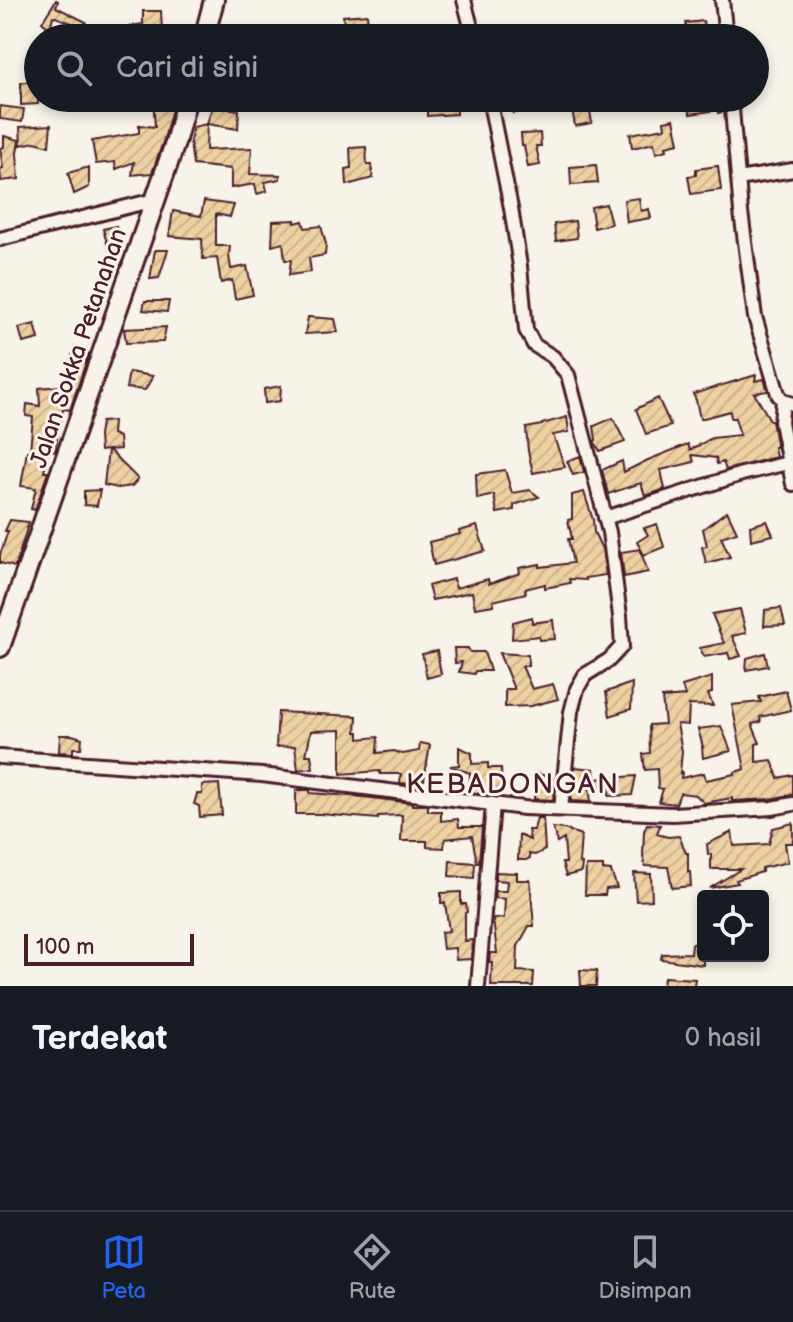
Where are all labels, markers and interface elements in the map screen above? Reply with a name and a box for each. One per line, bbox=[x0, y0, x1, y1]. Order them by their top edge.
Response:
search box bbox=[24, 24, 769, 112]
icon: search bbox=[52, 46, 96, 90]
text: Cari di sini bbox=[116, 50, 258, 86]
street label: Jalan Sokka Petanahan bbox=[24, 225, 133, 472]
district label: KEBADONGAN bbox=[406, 768, 620, 801]
map controls bbox=[697, 890, 769, 962]
button: locate bbox=[697, 890, 769, 962]
scale bar bbox=[24, 930, 194, 966]
text: 100 m bbox=[36, 934, 95, 961]
text: Terdekat bbox=[32, 1018, 167, 1059]
text: 0 hasil bbox=[685, 1023, 761, 1054]
tab: Peta bbox=[101, 1230, 146, 1305]
tab: Rute bbox=[349, 1230, 396, 1305]
tab: Disimpan bbox=[599, 1230, 692, 1305]

